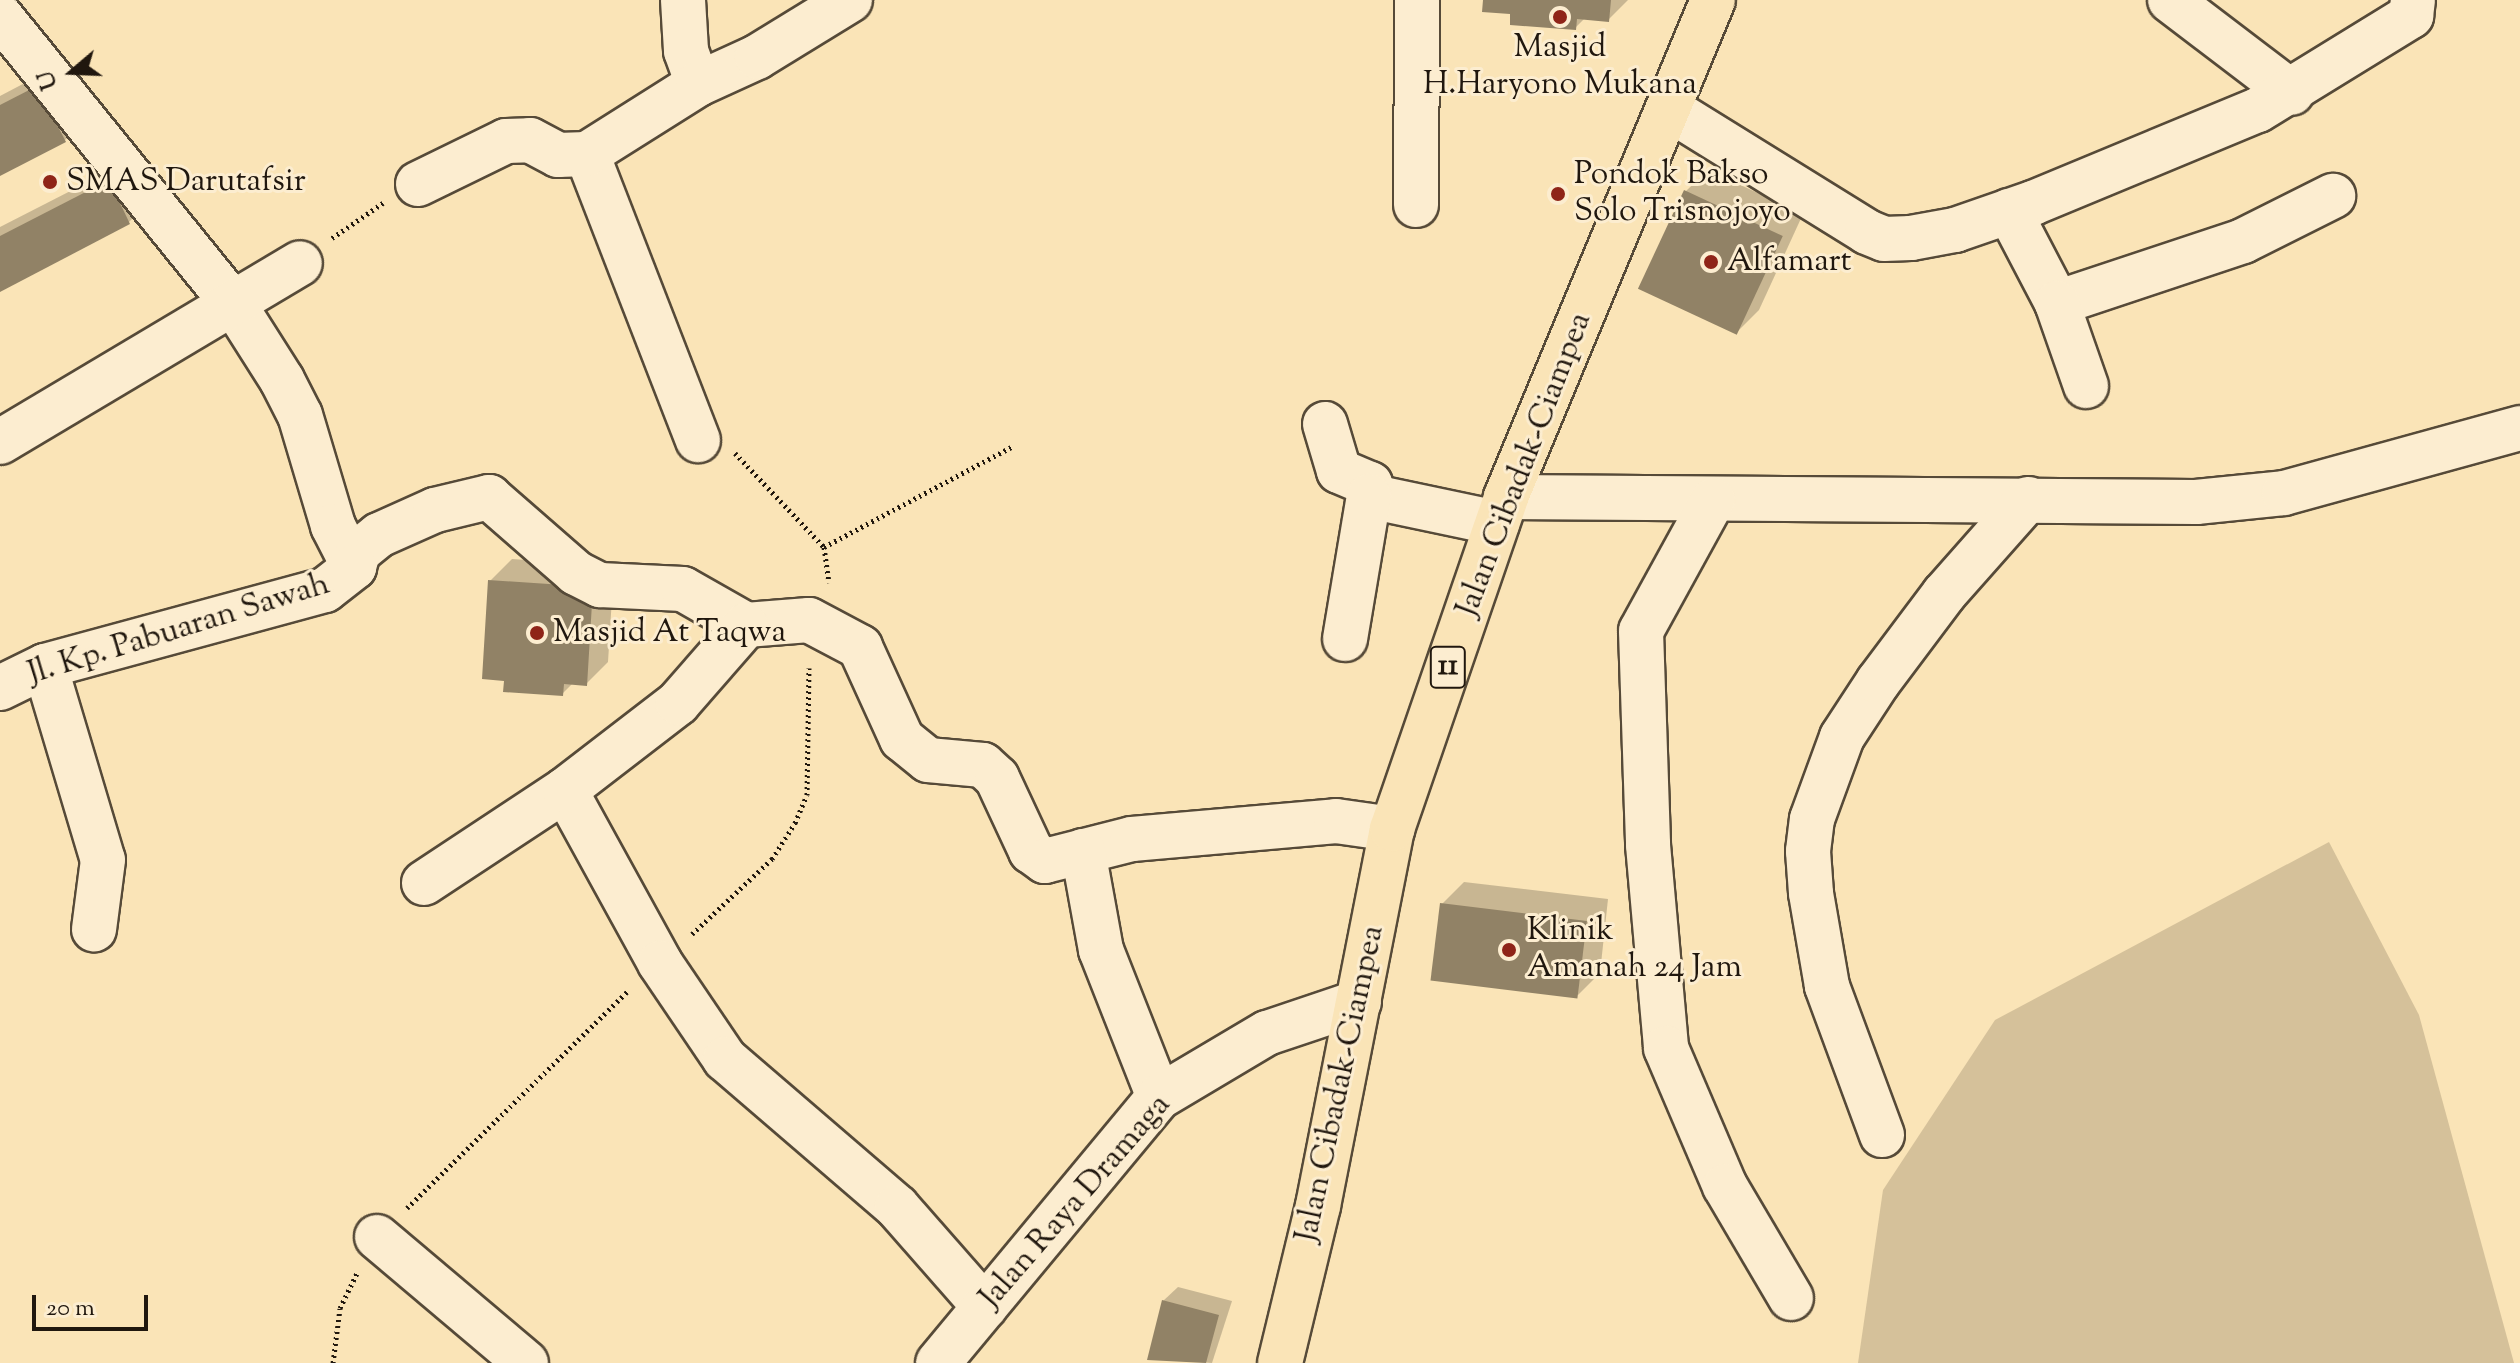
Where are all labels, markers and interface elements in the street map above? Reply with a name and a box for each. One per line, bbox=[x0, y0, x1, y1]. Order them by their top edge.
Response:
marker: Masjid H.Haryono Mukana bbox=[1551, 8, 1569, 26]
place label: Masjid H.Haryono Mukana bbox=[1423, 30, 1697, 105]
north arrow bbox=[32, 32, 112, 112]
text: U bbox=[31, 66, 67, 94]
place label: Pondok Bakso Solo Trisnojoyo bbox=[1574, 157, 1791, 232]
place label: SMAS Darutafsir bbox=[66, 163, 306, 201]
marker: SMAS Darutafsir bbox=[41, 173, 59, 191]
marker: Pondok Bakso Solo Trisnojoyo bbox=[1549, 185, 1567, 203]
place label: Alfamart bbox=[1727, 243, 1851, 281]
marker: Alfamart bbox=[1702, 253, 1720, 271]
street label: Jalan Cibadak-Ciampea bbox=[1449, 308, 1601, 622]
street label: Jl. Kp. Pabuaran Sawah bbox=[24, 566, 334, 694]
place label: Masjid At Taqwa bbox=[553, 614, 786, 652]
marker: Masjid At Taqwa bbox=[528, 624, 546, 642]
road number: 11 bbox=[1428, 641, 1468, 693]
place label: Klinik Amanah 24 Jam bbox=[1527, 913, 1742, 988]
street label: Jalan Cibadak-Ciampea bbox=[1289, 922, 1393, 1246]
marker: Klinik Amanah 24 Jam bbox=[1498, 939, 1520, 961]
street label: Jalan Raya Dramaga bbox=[972, 1087, 1180, 1317]
scale bar bbox=[36, 1279, 152, 1329]
text: 20 m bbox=[46, 1292, 95, 1326]

